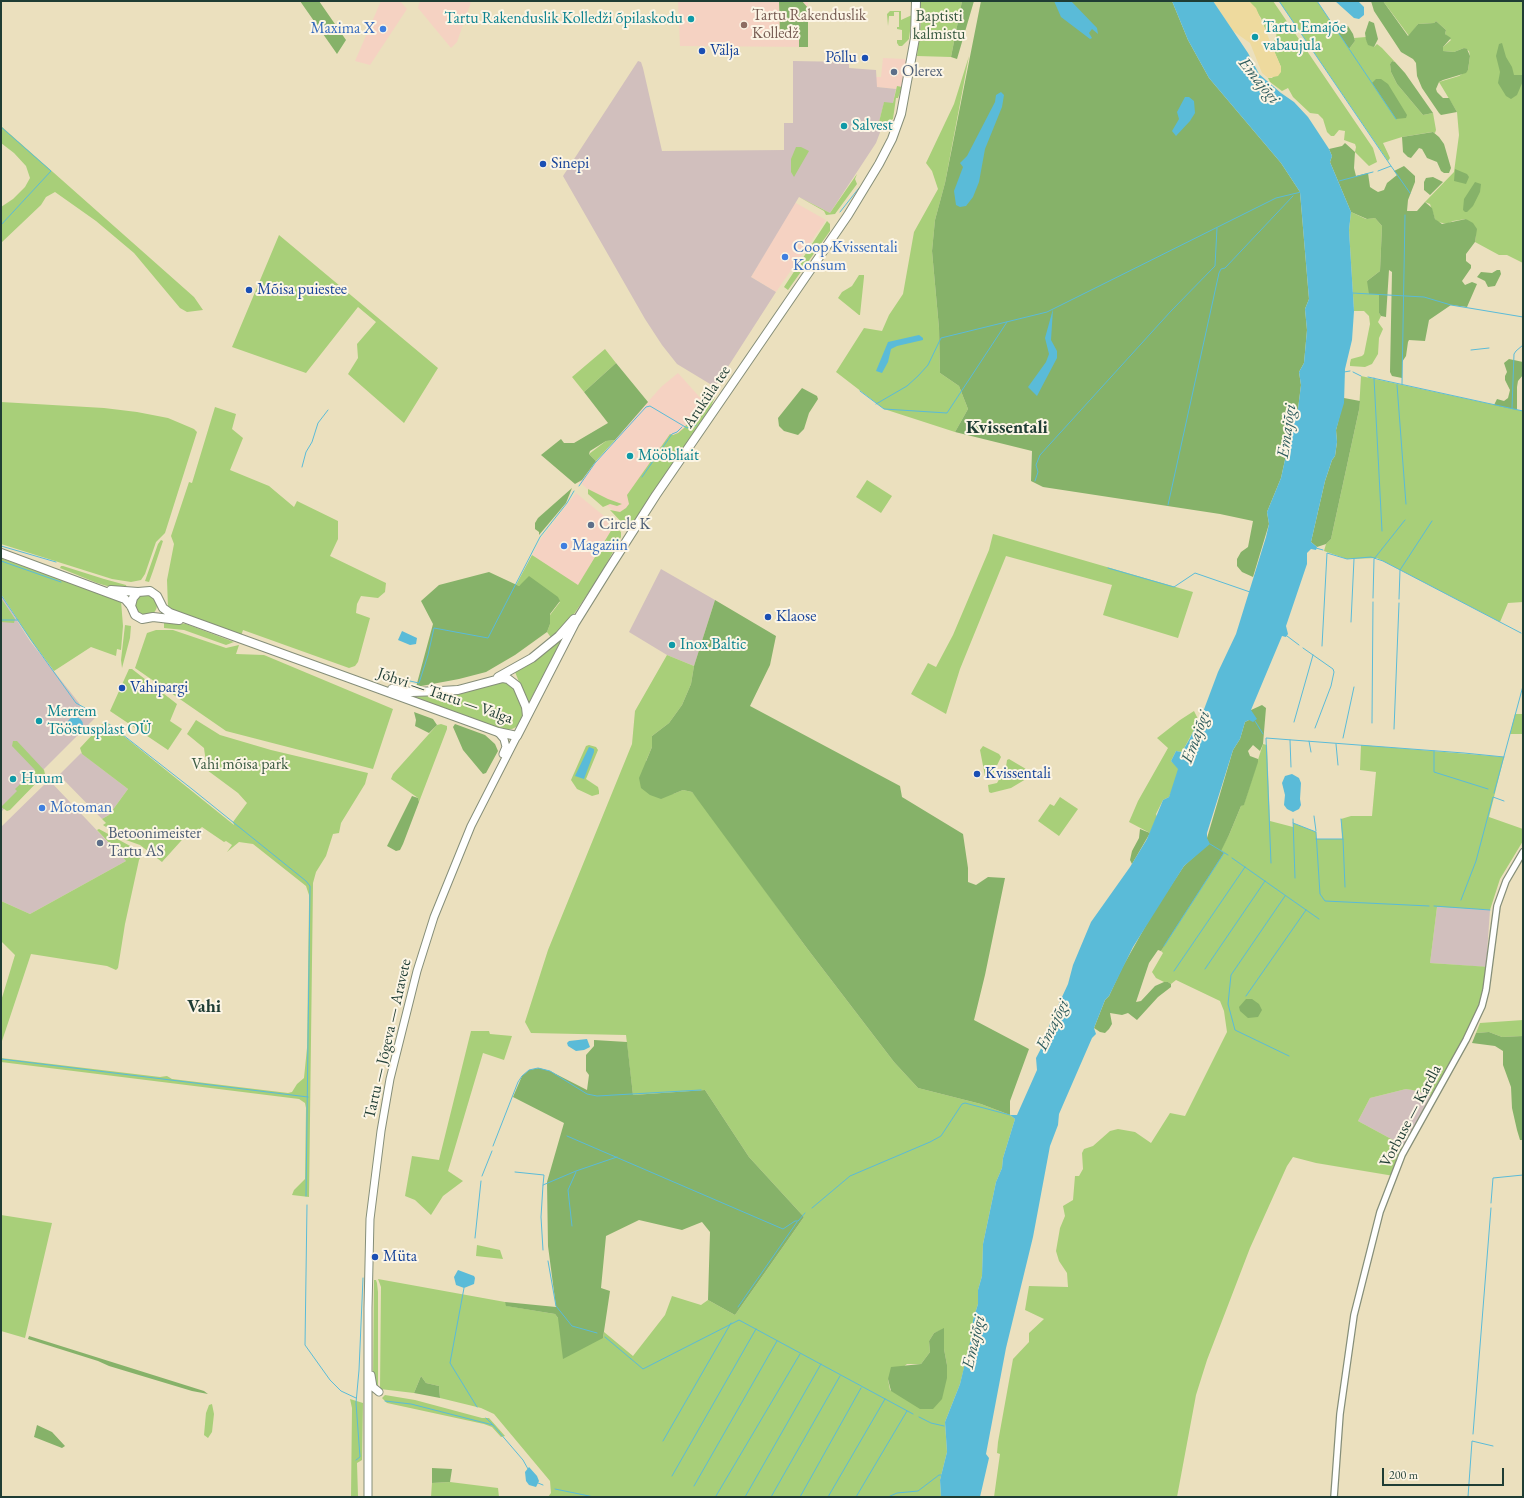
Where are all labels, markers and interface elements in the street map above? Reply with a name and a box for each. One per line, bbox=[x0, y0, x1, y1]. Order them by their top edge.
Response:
place label: Tartu Rakenduslik Kolledž bbox=[752, 6, 866, 44]
park label: Baptisti kalmistu bbox=[913, 7, 965, 45]
place label: Tartu Rakenduslik Kolledži õpilaskodu bbox=[444, 9, 683, 29]
marker: Tartu Rakenduslik Kolledži õpilaskodu bbox=[686, 14, 696, 24]
place label: Tartu Emajõe vabaujula bbox=[1263, 18, 1346, 56]
place label: Maxima X bbox=[310, 19, 375, 39]
marker: Tartu Rakenduslik Kolledž bbox=[739, 20, 749, 30]
marker: Maxima X bbox=[378, 24, 388, 34]
marker: Tartu Emajõe vabaujula bbox=[1250, 32, 1260, 42]
place label: Välja bbox=[710, 41, 739, 61]
marker: Välja bbox=[697, 46, 707, 56]
place label: Põllu bbox=[825, 48, 857, 68]
marker: Põllu bbox=[860, 53, 870, 63]
water label: Emajõgi bbox=[1234, 54, 1284, 108]
place label: Olerex bbox=[902, 62, 943, 82]
marker: Olerex bbox=[889, 67, 899, 77]
place label: Salvest bbox=[852, 116, 893, 136]
marker: Salvest bbox=[839, 121, 849, 131]
place label: Sinepi bbox=[551, 154, 589, 174]
marker: Sinepi bbox=[538, 159, 548, 169]
place label: Coop Kvissentali Konsum bbox=[793, 238, 898, 276]
marker: Coop Kvissentali Konsum bbox=[780, 252, 790, 262]
place label: Mõisa puiestee bbox=[257, 280, 347, 300]
marker: Mõisa puiestee bbox=[244, 285, 254, 295]
street label: Aruküla tee bbox=[679, 362, 735, 432]
water label: Emajõgi bbox=[1273, 403, 1301, 459]
district label: Kvissentali bbox=[966, 417, 1048, 439]
place label: Mööbliait bbox=[638, 446, 699, 466]
marker: Mööbliait bbox=[625, 451, 635, 461]
place label: Circle K bbox=[599, 515, 650, 535]
marker: Circle K bbox=[586, 520, 596, 530]
place label: Magaziin bbox=[572, 536, 628, 556]
marker: Magaziin bbox=[559, 541, 569, 551]
place label: Klaose bbox=[776, 607, 816, 627]
marker: Klaose bbox=[763, 612, 773, 622]
place label: Inox Baltic bbox=[680, 635, 746, 655]
marker: Inox Baltic bbox=[667, 640, 677, 650]
street label: Jõhvi — Tartu — Valga bbox=[375, 664, 515, 728]
place label: Vahipargi bbox=[130, 678, 188, 698]
marker: Vahipargi bbox=[117, 683, 127, 693]
place label: Merrem Tööstusplast OÜ bbox=[47, 702, 151, 740]
water label: Emajõgi bbox=[1177, 708, 1215, 766]
marker: Merrem Tööstusplast OÜ bbox=[34, 716, 44, 726]
park label: Vahi mõisa park bbox=[191, 755, 289, 775]
place label: Kvissentali bbox=[985, 764, 1051, 784]
place label: Huum bbox=[21, 769, 63, 789]
marker: Kvissentali bbox=[972, 769, 982, 779]
marker: Huum bbox=[8, 774, 18, 784]
place label: Motoman bbox=[50, 798, 112, 818]
marker: Motoman bbox=[37, 803, 47, 813]
place label: Betoonimeister Tartu AS bbox=[108, 824, 201, 862]
marker: Betoonimeister Tartu AS bbox=[95, 838, 105, 848]
street label: Tartu — Jõgeva — Aravete bbox=[360, 957, 416, 1121]
district label: Vahi bbox=[187, 996, 221, 1018]
water label: Emajõgi bbox=[1032, 996, 1074, 1054]
street label: Vorbuse — Kardla bbox=[1376, 1062, 1446, 1170]
place label: Müta bbox=[383, 1247, 417, 1267]
marker: Müta bbox=[370, 1252, 380, 1262]
water label: Emajõgi bbox=[958, 1313, 990, 1371]
scale bar bbox=[1384, 1460, 1506, 1486]
text: 200 m bbox=[1389, 1467, 1418, 1483]

